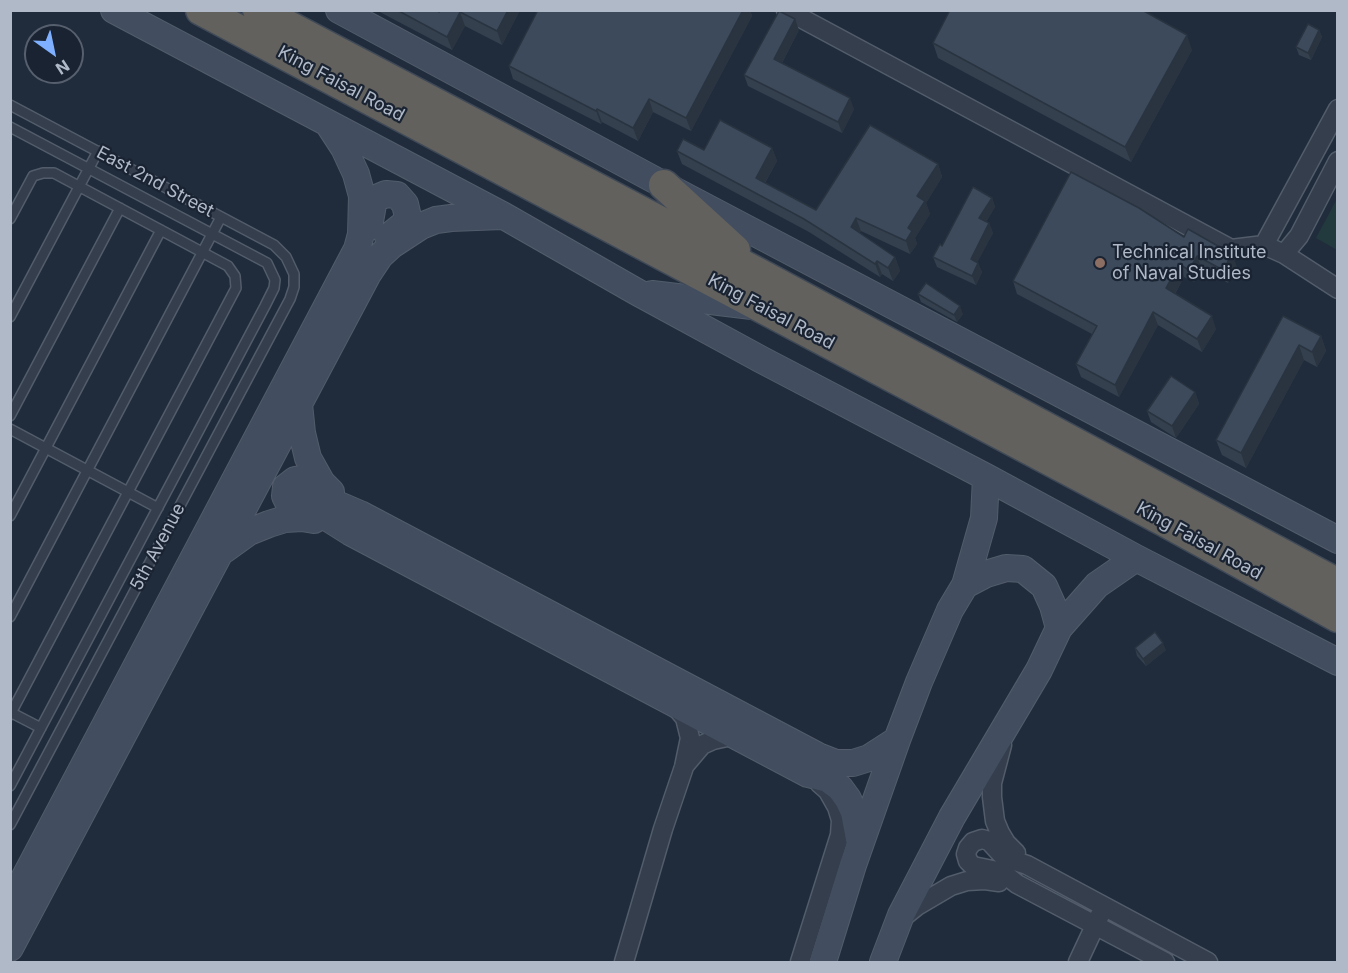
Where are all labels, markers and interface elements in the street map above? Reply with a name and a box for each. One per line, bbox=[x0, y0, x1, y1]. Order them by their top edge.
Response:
north arrow bbox=[24, 24, 84, 84]
street label: King Faisal Road bbox=[274, 41, 408, 127]
text: N bbox=[52, 56, 73, 79]
street label: East 2nd Street bbox=[93, 142, 217, 222]
place label: Technical Institute of Naval Studies bbox=[1112, 242, 1267, 284]
marker: Technical Institute of Naval Studies bbox=[1093, 256, 1107, 270]
street label: King Faisal Road bbox=[704, 269, 838, 355]
street label: King Faisal Road bbox=[1132, 497, 1266, 585]
street label: 5th Avenue bbox=[126, 500, 190, 594]

